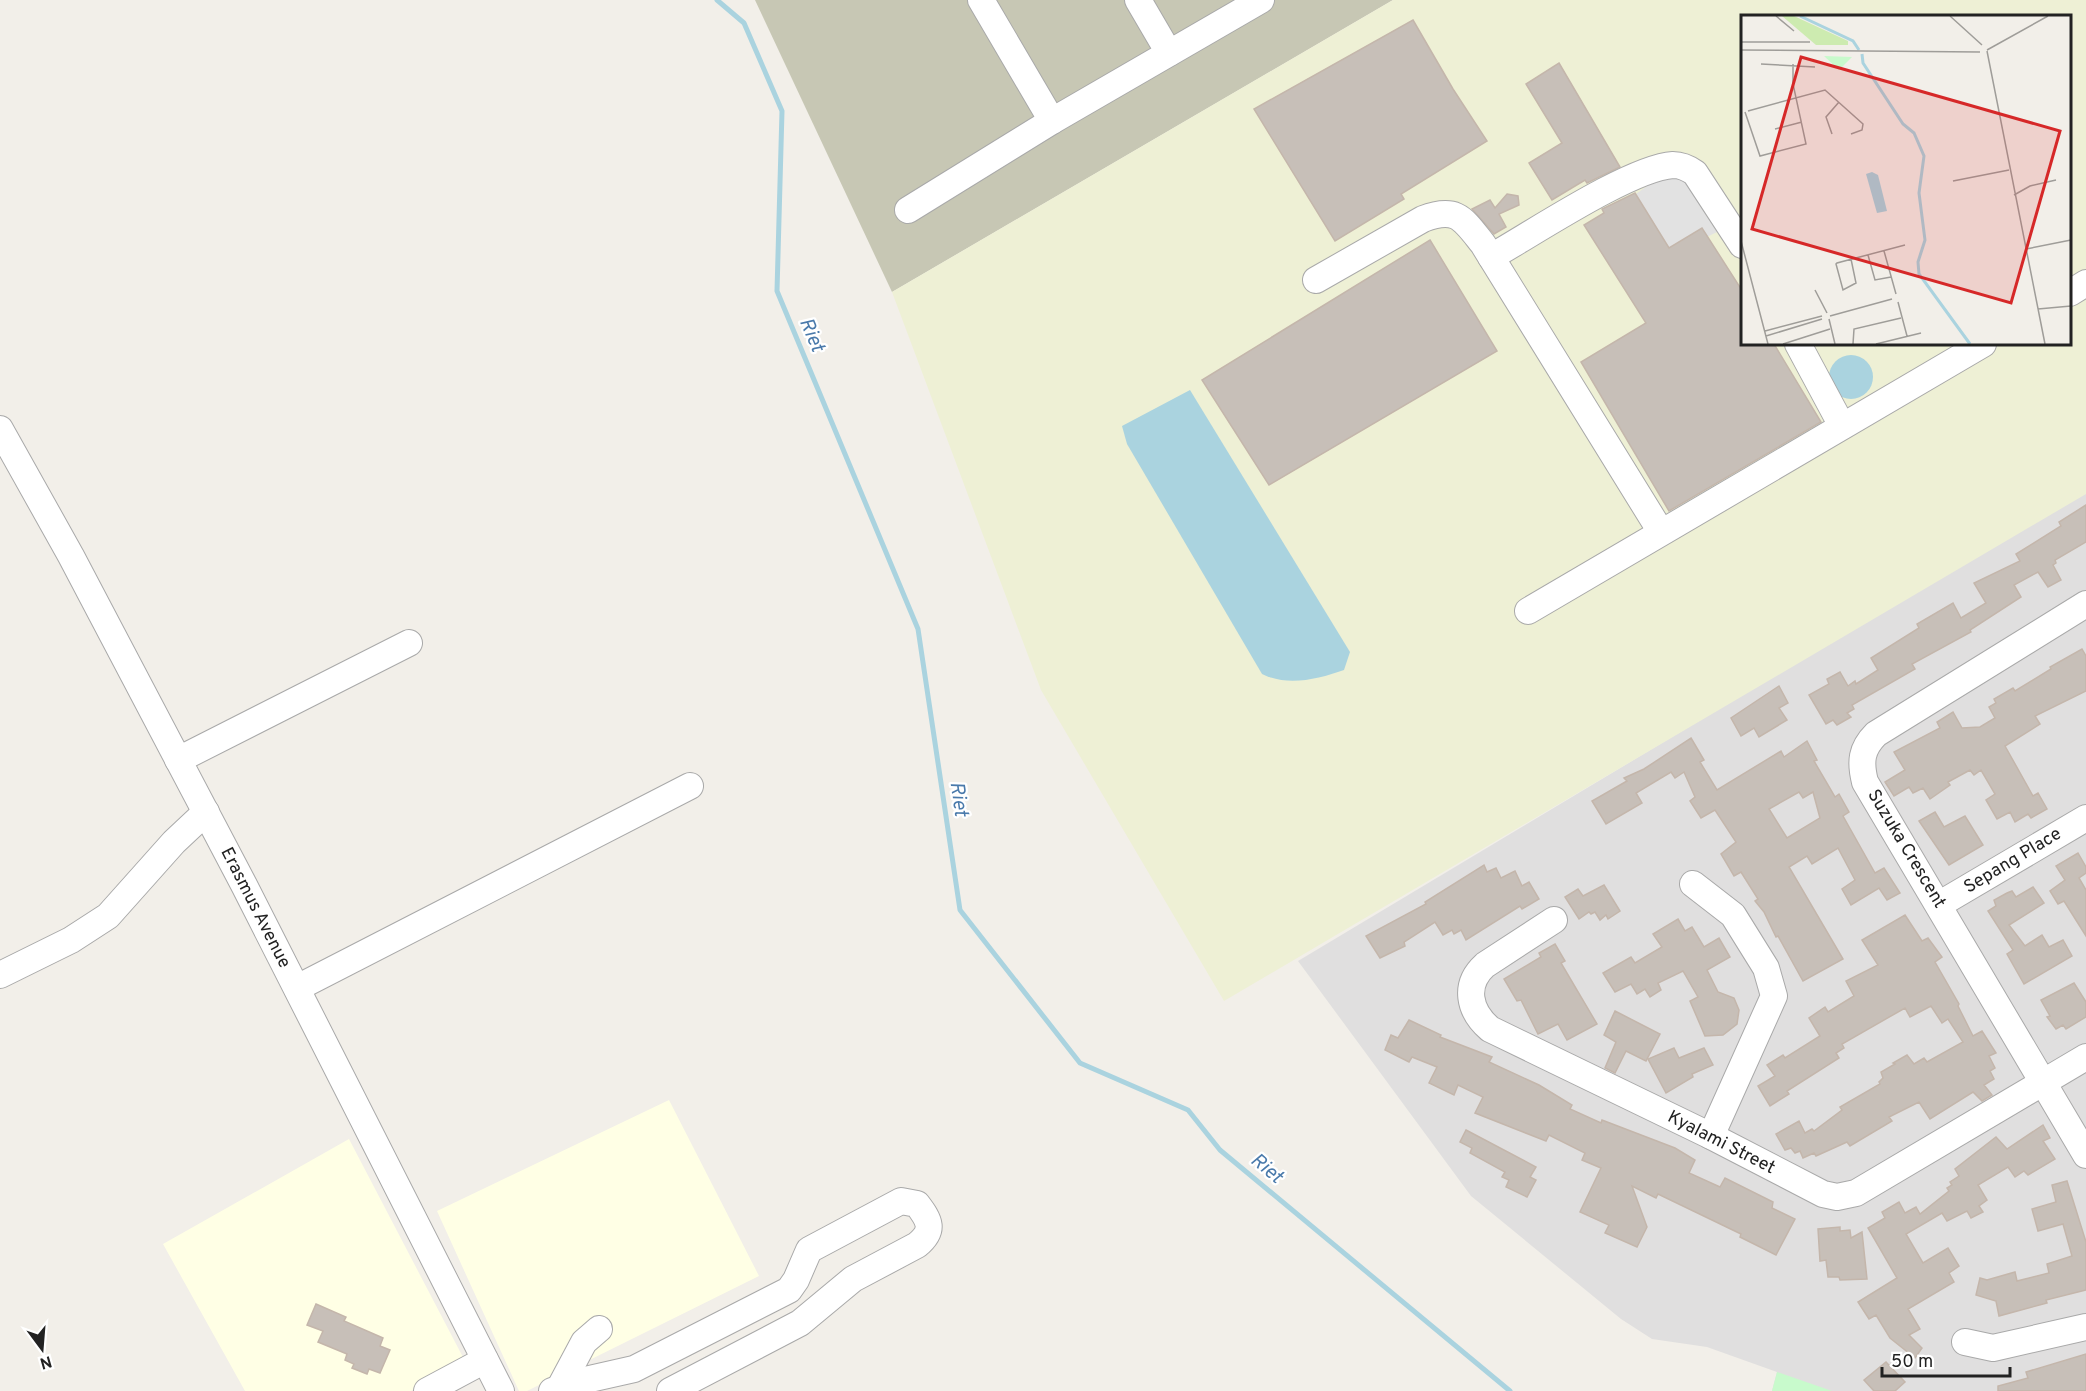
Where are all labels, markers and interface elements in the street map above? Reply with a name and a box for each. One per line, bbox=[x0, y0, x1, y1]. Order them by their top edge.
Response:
inset map bbox=[1741, 15, 2071, 345]
water label: Riet bbox=[792, 314, 830, 357]
water label: Riet bbox=[943, 780, 973, 819]
street label: Suzuka Crescent bbox=[1861, 785, 1951, 913]
street label: Sepang Place bbox=[1960, 823, 2066, 899]
street label: Erasmus Avenue bbox=[215, 844, 295, 972]
street label: Kyalami Street bbox=[1663, 1106, 1779, 1180]
water label: Riet bbox=[1244, 1148, 1288, 1191]
north arrow bbox=[12, 1319, 72, 1379]
scale bar bbox=[1882, 1340, 2010, 1378]
text: N bbox=[37, 1350, 54, 1373]
text: 50 m bbox=[1891, 1351, 1933, 1374]

